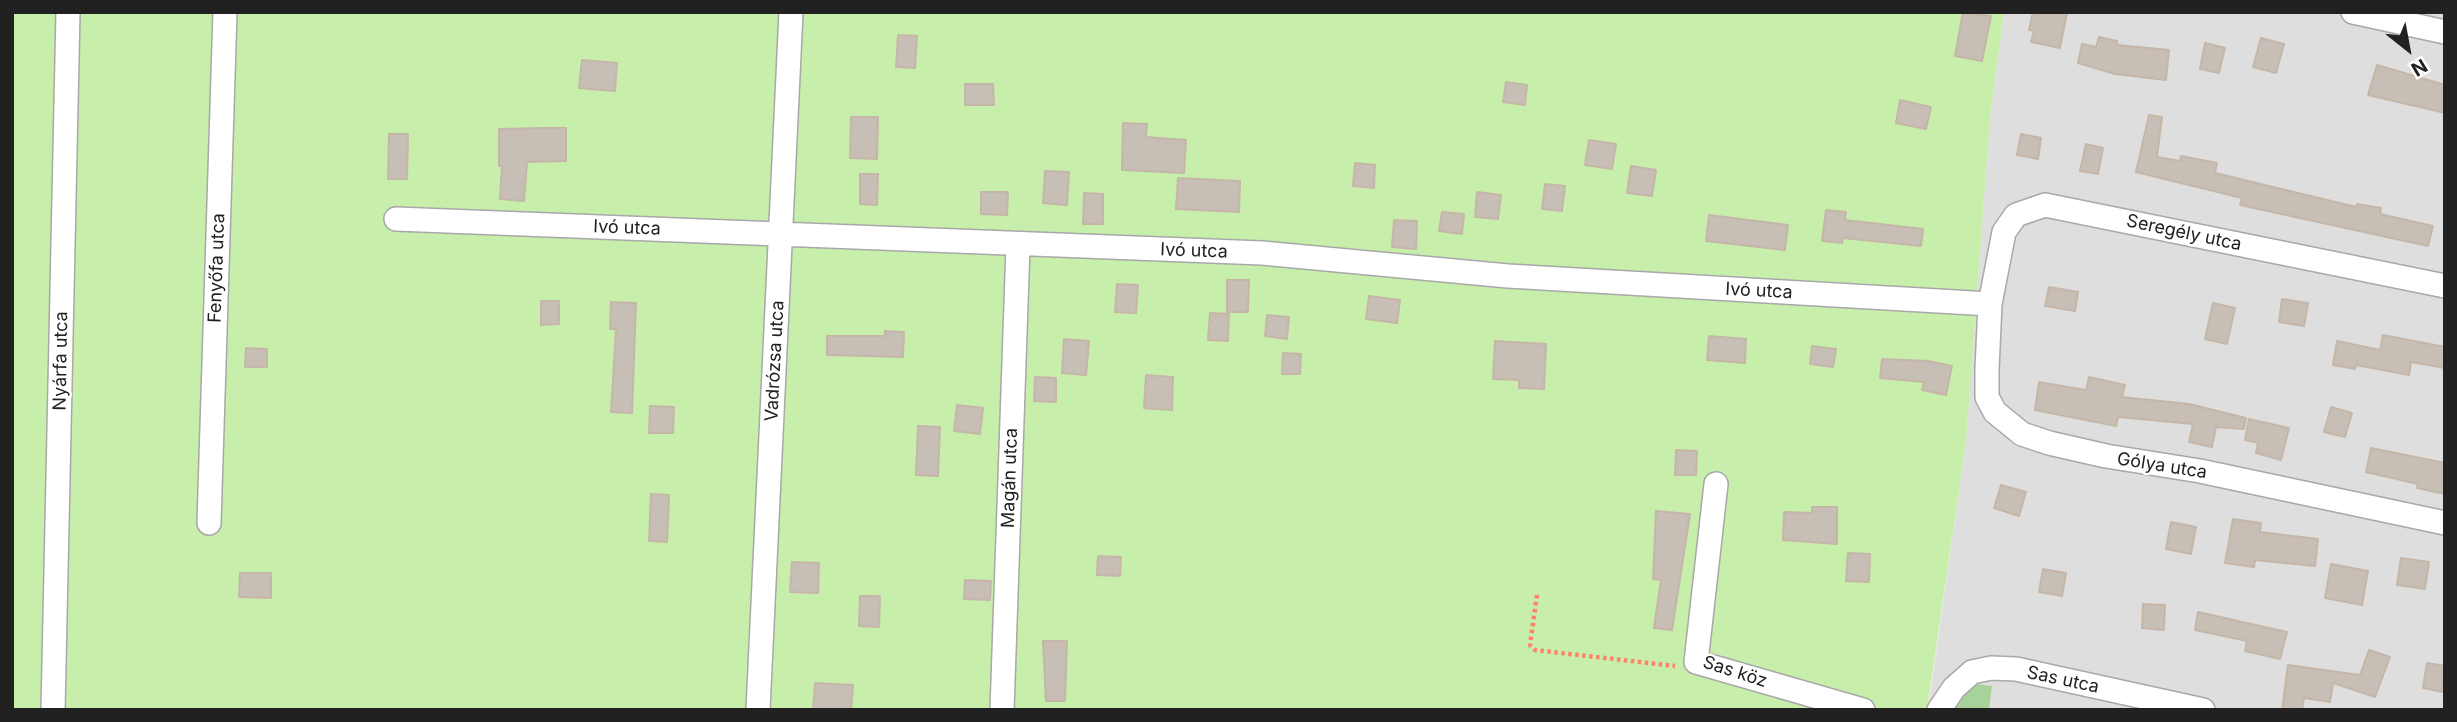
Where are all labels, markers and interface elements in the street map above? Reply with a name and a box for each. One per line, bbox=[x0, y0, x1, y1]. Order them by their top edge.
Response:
north arrow bbox=[2373, 14, 2443, 84]
text: N bbox=[2407, 54, 2431, 81]
street label: Seregély utca bbox=[2124, 210, 2244, 256]
street label: Fenyőfa utca bbox=[204, 213, 230, 323]
street label: Ivó utca bbox=[593, 216, 661, 240]
street label: Ivó utca bbox=[1160, 239, 1228, 263]
street label: Ivó utca bbox=[1725, 278, 1793, 304]
street label: Vadrózsa utca bbox=[761, 300, 789, 422]
street label: Nyárfa utca bbox=[49, 311, 73, 411]
street label: Magán utca bbox=[997, 428, 1023, 528]
street label: Gólya utca bbox=[2115, 448, 2209, 484]
street label: Sas köz bbox=[1700, 652, 1770, 692]
street label: Sas utca bbox=[2025, 662, 2101, 698]

